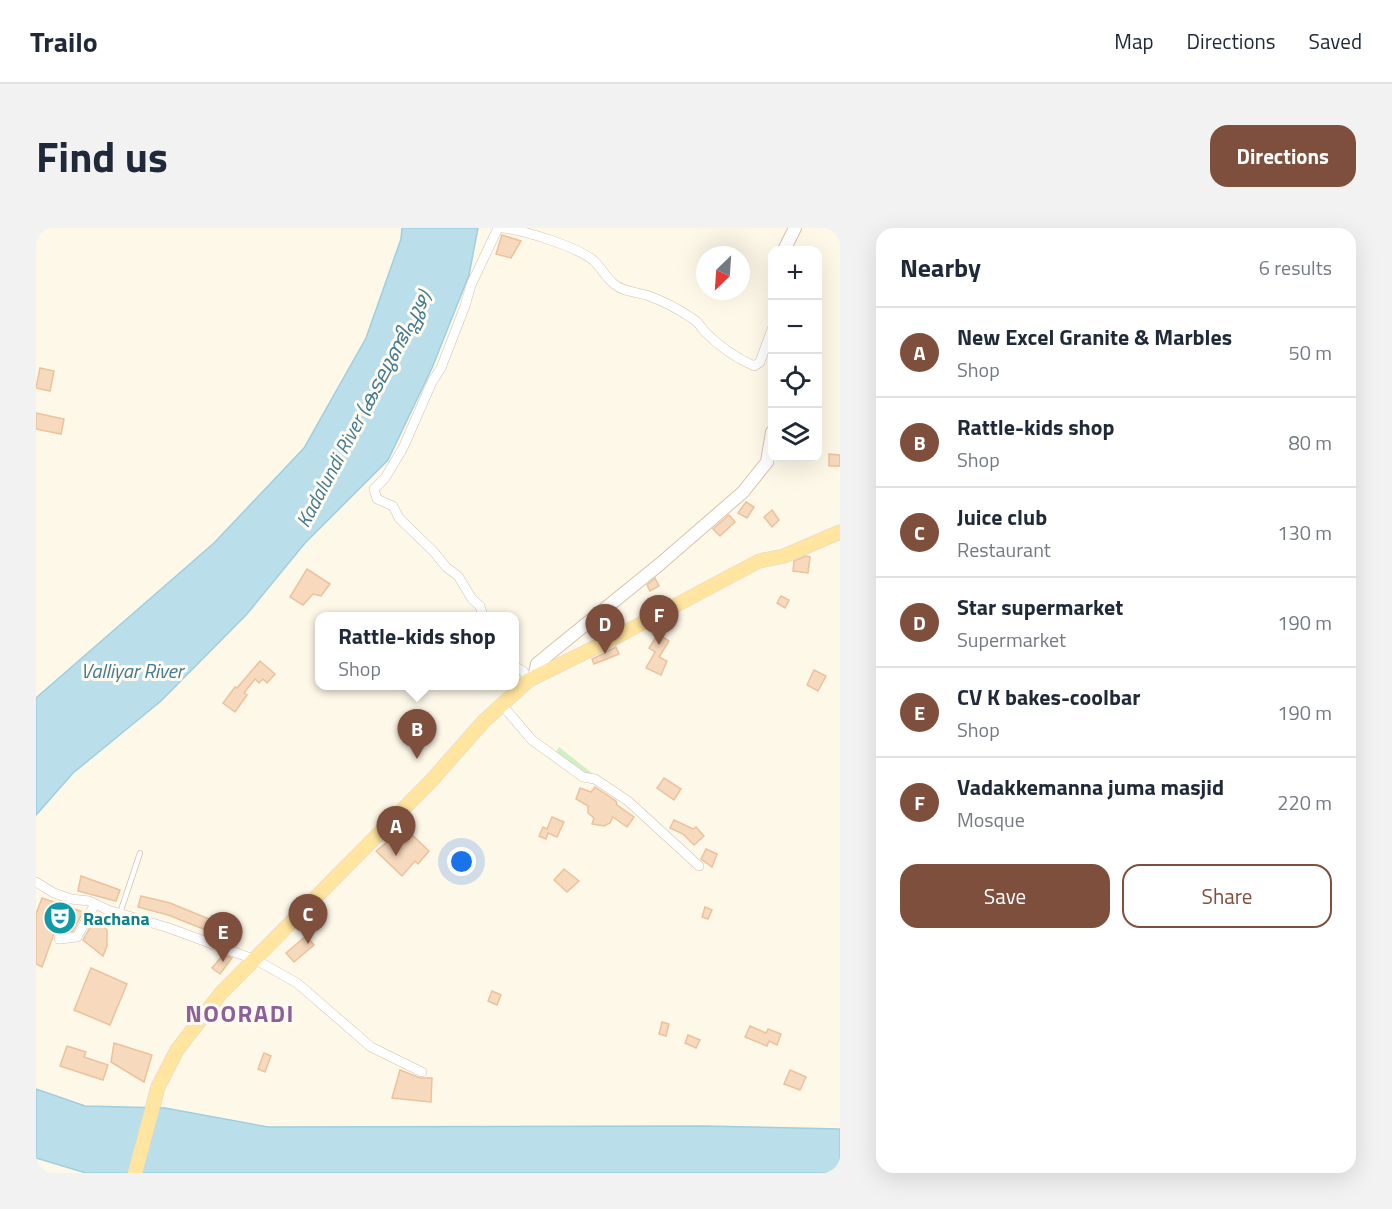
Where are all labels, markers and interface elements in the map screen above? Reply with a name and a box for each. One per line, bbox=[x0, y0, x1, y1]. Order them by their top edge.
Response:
text: Trailo bbox=[30, 20, 98, 63]
text: Map bbox=[1114, 25, 1154, 57]
text: Directions bbox=[1187, 25, 1276, 57]
text: Saved bbox=[1309, 25, 1362, 57]
text: Find us bbox=[36, 124, 168, 188]
button: Directions bbox=[1210, 125, 1356, 187]
north arrow bbox=[696, 246, 750, 300]
map controls bbox=[768, 246, 822, 462]
button: + bbox=[768, 246, 822, 300]
text: Nearby bbox=[900, 248, 981, 287]
text: 6 results bbox=[1259, 252, 1332, 283]
water label: Kadalundi River (കടലുണ്ടിപ്പുഴ) bbox=[287, 284, 439, 533]
button: − bbox=[768, 300, 822, 354]
text: New Excel Granite & Marbles bbox=[957, 320, 1232, 354]
text: A bbox=[913, 337, 926, 368]
text: 50 m bbox=[1288, 337, 1332, 368]
button: locate bbox=[768, 354, 822, 408]
text: Shop bbox=[957, 354, 1000, 385]
button: layers bbox=[768, 408, 822, 462]
text: Rattle-kids shop bbox=[957, 410, 1114, 444]
text: B bbox=[913, 427, 926, 458]
text: 80 m bbox=[1288, 427, 1332, 458]
text: Shop bbox=[957, 444, 1000, 475]
text: Juice club bbox=[957, 500, 1047, 534]
text: C bbox=[914, 517, 925, 548]
text: 130 m bbox=[1277, 517, 1332, 548]
text: Restaurant bbox=[957, 534, 1051, 565]
text: Star supermarket bbox=[957, 590, 1123, 624]
pin: F bbox=[640, 596, 678, 645]
pin: D bbox=[586, 604, 624, 654]
text: D bbox=[913, 607, 926, 638]
text: 190 m bbox=[1277, 607, 1332, 638]
popup bbox=[315, 612, 519, 690]
text: Rattle-kids shop bbox=[338, 619, 496, 653]
text: Supermarket bbox=[957, 624, 1066, 655]
text: Shop bbox=[338, 653, 381, 684]
water label: Valliyar River bbox=[81, 655, 186, 686]
text: CV K bakes-coolbar bbox=[957, 680, 1140, 714]
text: E bbox=[914, 697, 925, 728]
text: 190 m bbox=[1277, 697, 1332, 728]
pin: B bbox=[398, 710, 436, 759]
text: Shop bbox=[957, 714, 1000, 745]
text: Vadakkemanna juma masjid bbox=[957, 770, 1224, 804]
text: F bbox=[914, 787, 925, 818]
text: 220 m bbox=[1277, 787, 1332, 818]
text: Mosque bbox=[957, 804, 1025, 835]
pin: A bbox=[376, 806, 416, 856]
your location bbox=[447, 847, 476, 876]
button: Save bbox=[900, 864, 1110, 928]
button: Share bbox=[1122, 864, 1332, 928]
pin: C bbox=[288, 894, 328, 944]
theatre icon: Rachana bbox=[42, 900, 78, 936]
place label: Rachana bbox=[83, 905, 150, 932]
pin: E bbox=[204, 912, 243, 962]
district label: NOORADI bbox=[185, 995, 295, 1031]

